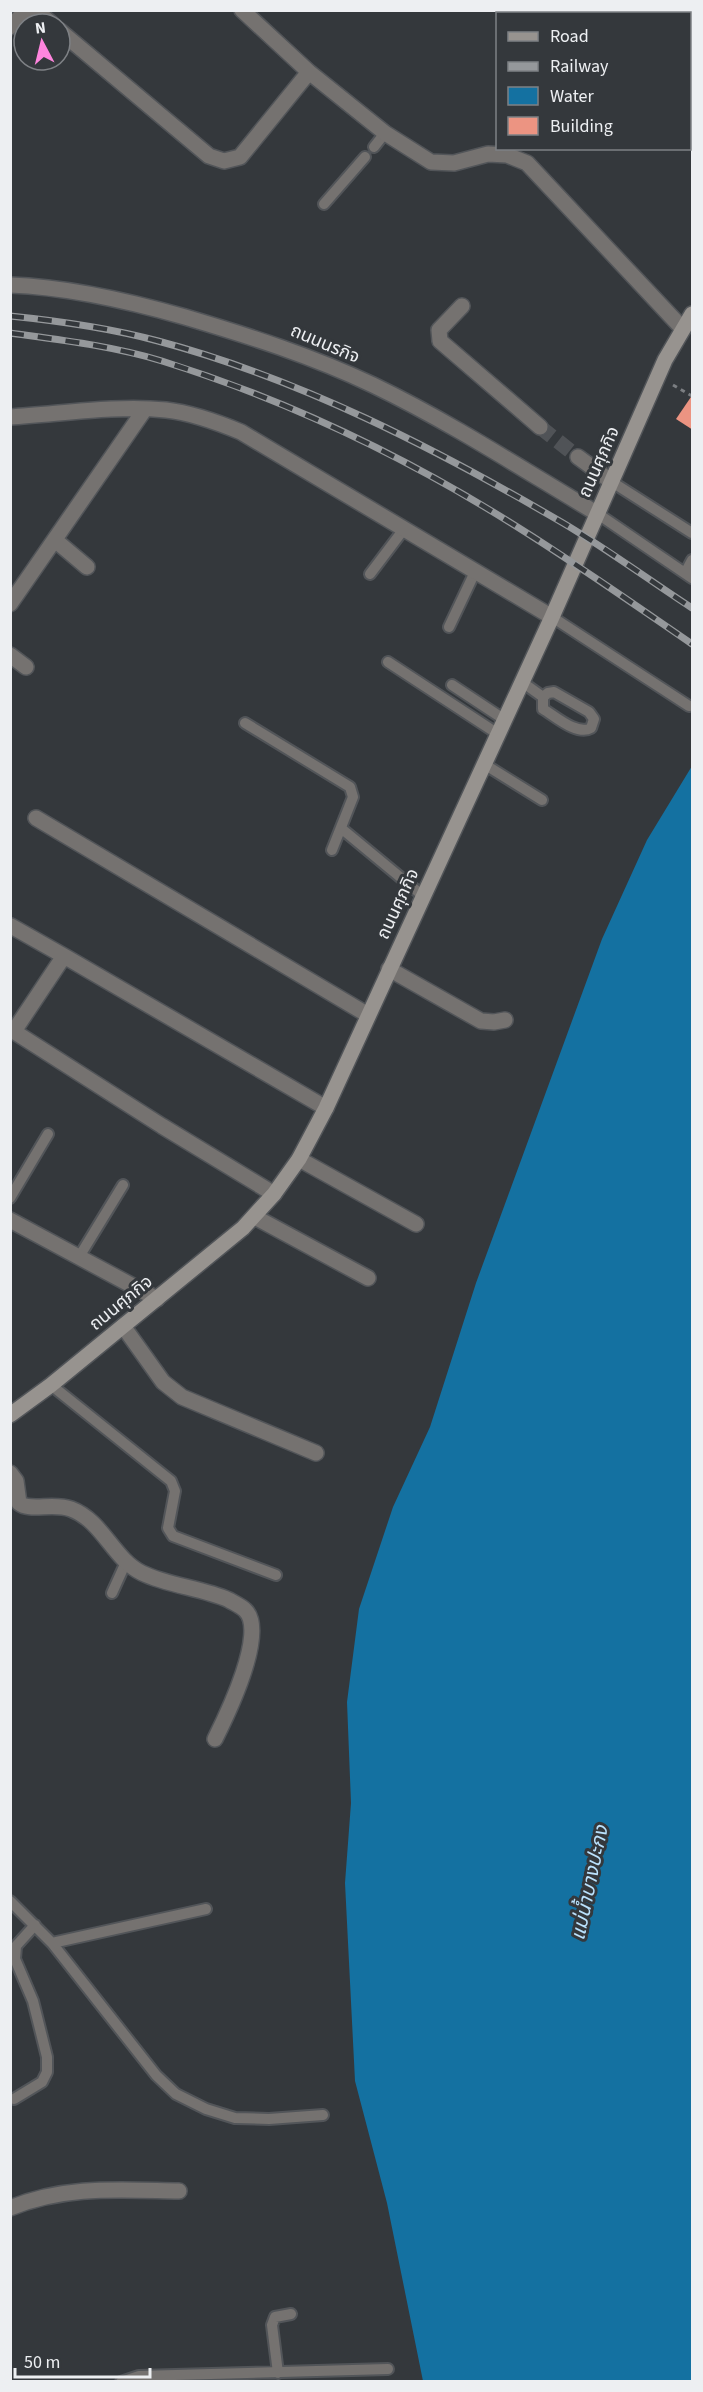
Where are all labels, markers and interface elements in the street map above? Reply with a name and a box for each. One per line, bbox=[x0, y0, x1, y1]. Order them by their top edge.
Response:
north arrow bbox=[12, 12, 72, 72]
legend bbox=[496, 12, 691, 150]
text: N bbox=[34, 17, 47, 40]
text: Road bbox=[550, 24, 589, 49]
text: Railway bbox=[550, 54, 609, 79]
text: Water bbox=[550, 84, 594, 109]
text: Building bbox=[550, 114, 613, 139]
street label: ถนนนรกิจ bbox=[286, 318, 364, 370]
street label: ถนนศุภกิจ bbox=[572, 422, 626, 502]
street label: ถนนศุภกิจ bbox=[371, 865, 425, 943]
street label: ถนนศุภกิจ bbox=[84, 1270, 158, 1336]
water label: แม่น้ำบางปะกง bbox=[563, 1822, 616, 1943]
scale bar bbox=[15, 2341, 150, 2379]
text: 50 m bbox=[24, 2350, 60, 2375]

